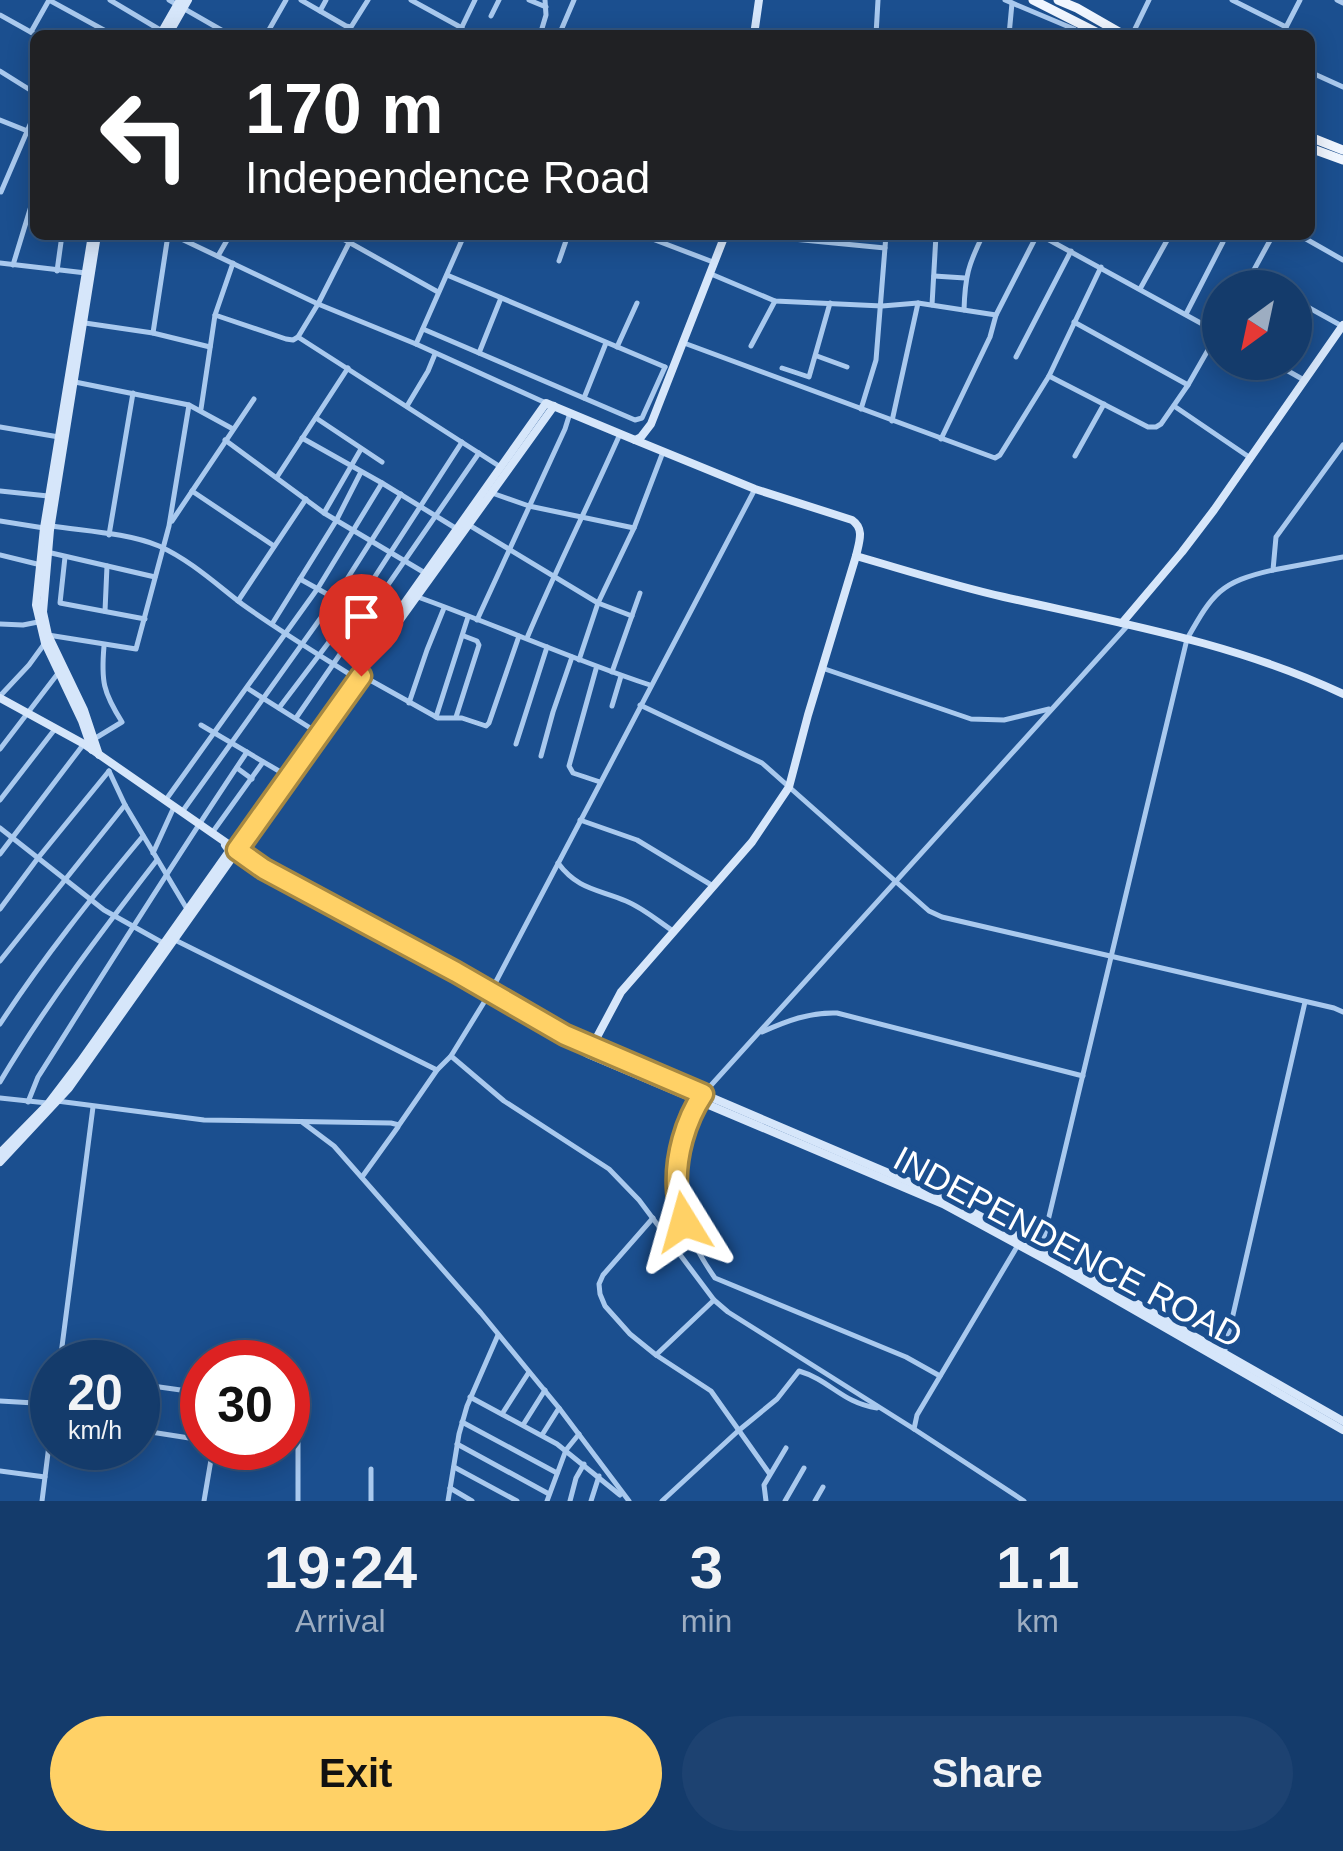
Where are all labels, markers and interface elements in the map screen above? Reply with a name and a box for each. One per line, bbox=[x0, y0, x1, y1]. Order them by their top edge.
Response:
icon: left bbox=[80, 70, 210, 200]
text: 170 m bbox=[245, 70, 443, 148]
text: Independence Road bbox=[245, 152, 650, 203]
north arrow bbox=[1202, 270, 1312, 380]
map controls bbox=[1202, 270, 1312, 380]
pin bbox=[319, 574, 404, 677]
icon: arrive bbox=[334, 589, 389, 644]
street label: INDEPENDENCE ROAD bbox=[887, 1138, 1249, 1355]
position arrow bbox=[632, 1170, 736, 1274]
speed limit sign: 30 bbox=[180, 1340, 310, 1470]
text: 20 bbox=[67, 1365, 123, 1421]
text: km/h bbox=[68, 1416, 122, 1444]
text: 19:24 bbox=[264, 1534, 417, 1601]
text: 3 bbox=[690, 1534, 723, 1601]
text: 1.1 bbox=[996, 1534, 1079, 1601]
text: Arrival bbox=[295, 1603, 386, 1639]
text: min bbox=[681, 1603, 732, 1639]
text: km bbox=[1016, 1603, 1059, 1639]
button: Exit bbox=[50, 1716, 662, 1831]
button: Share bbox=[682, 1716, 1293, 1831]

